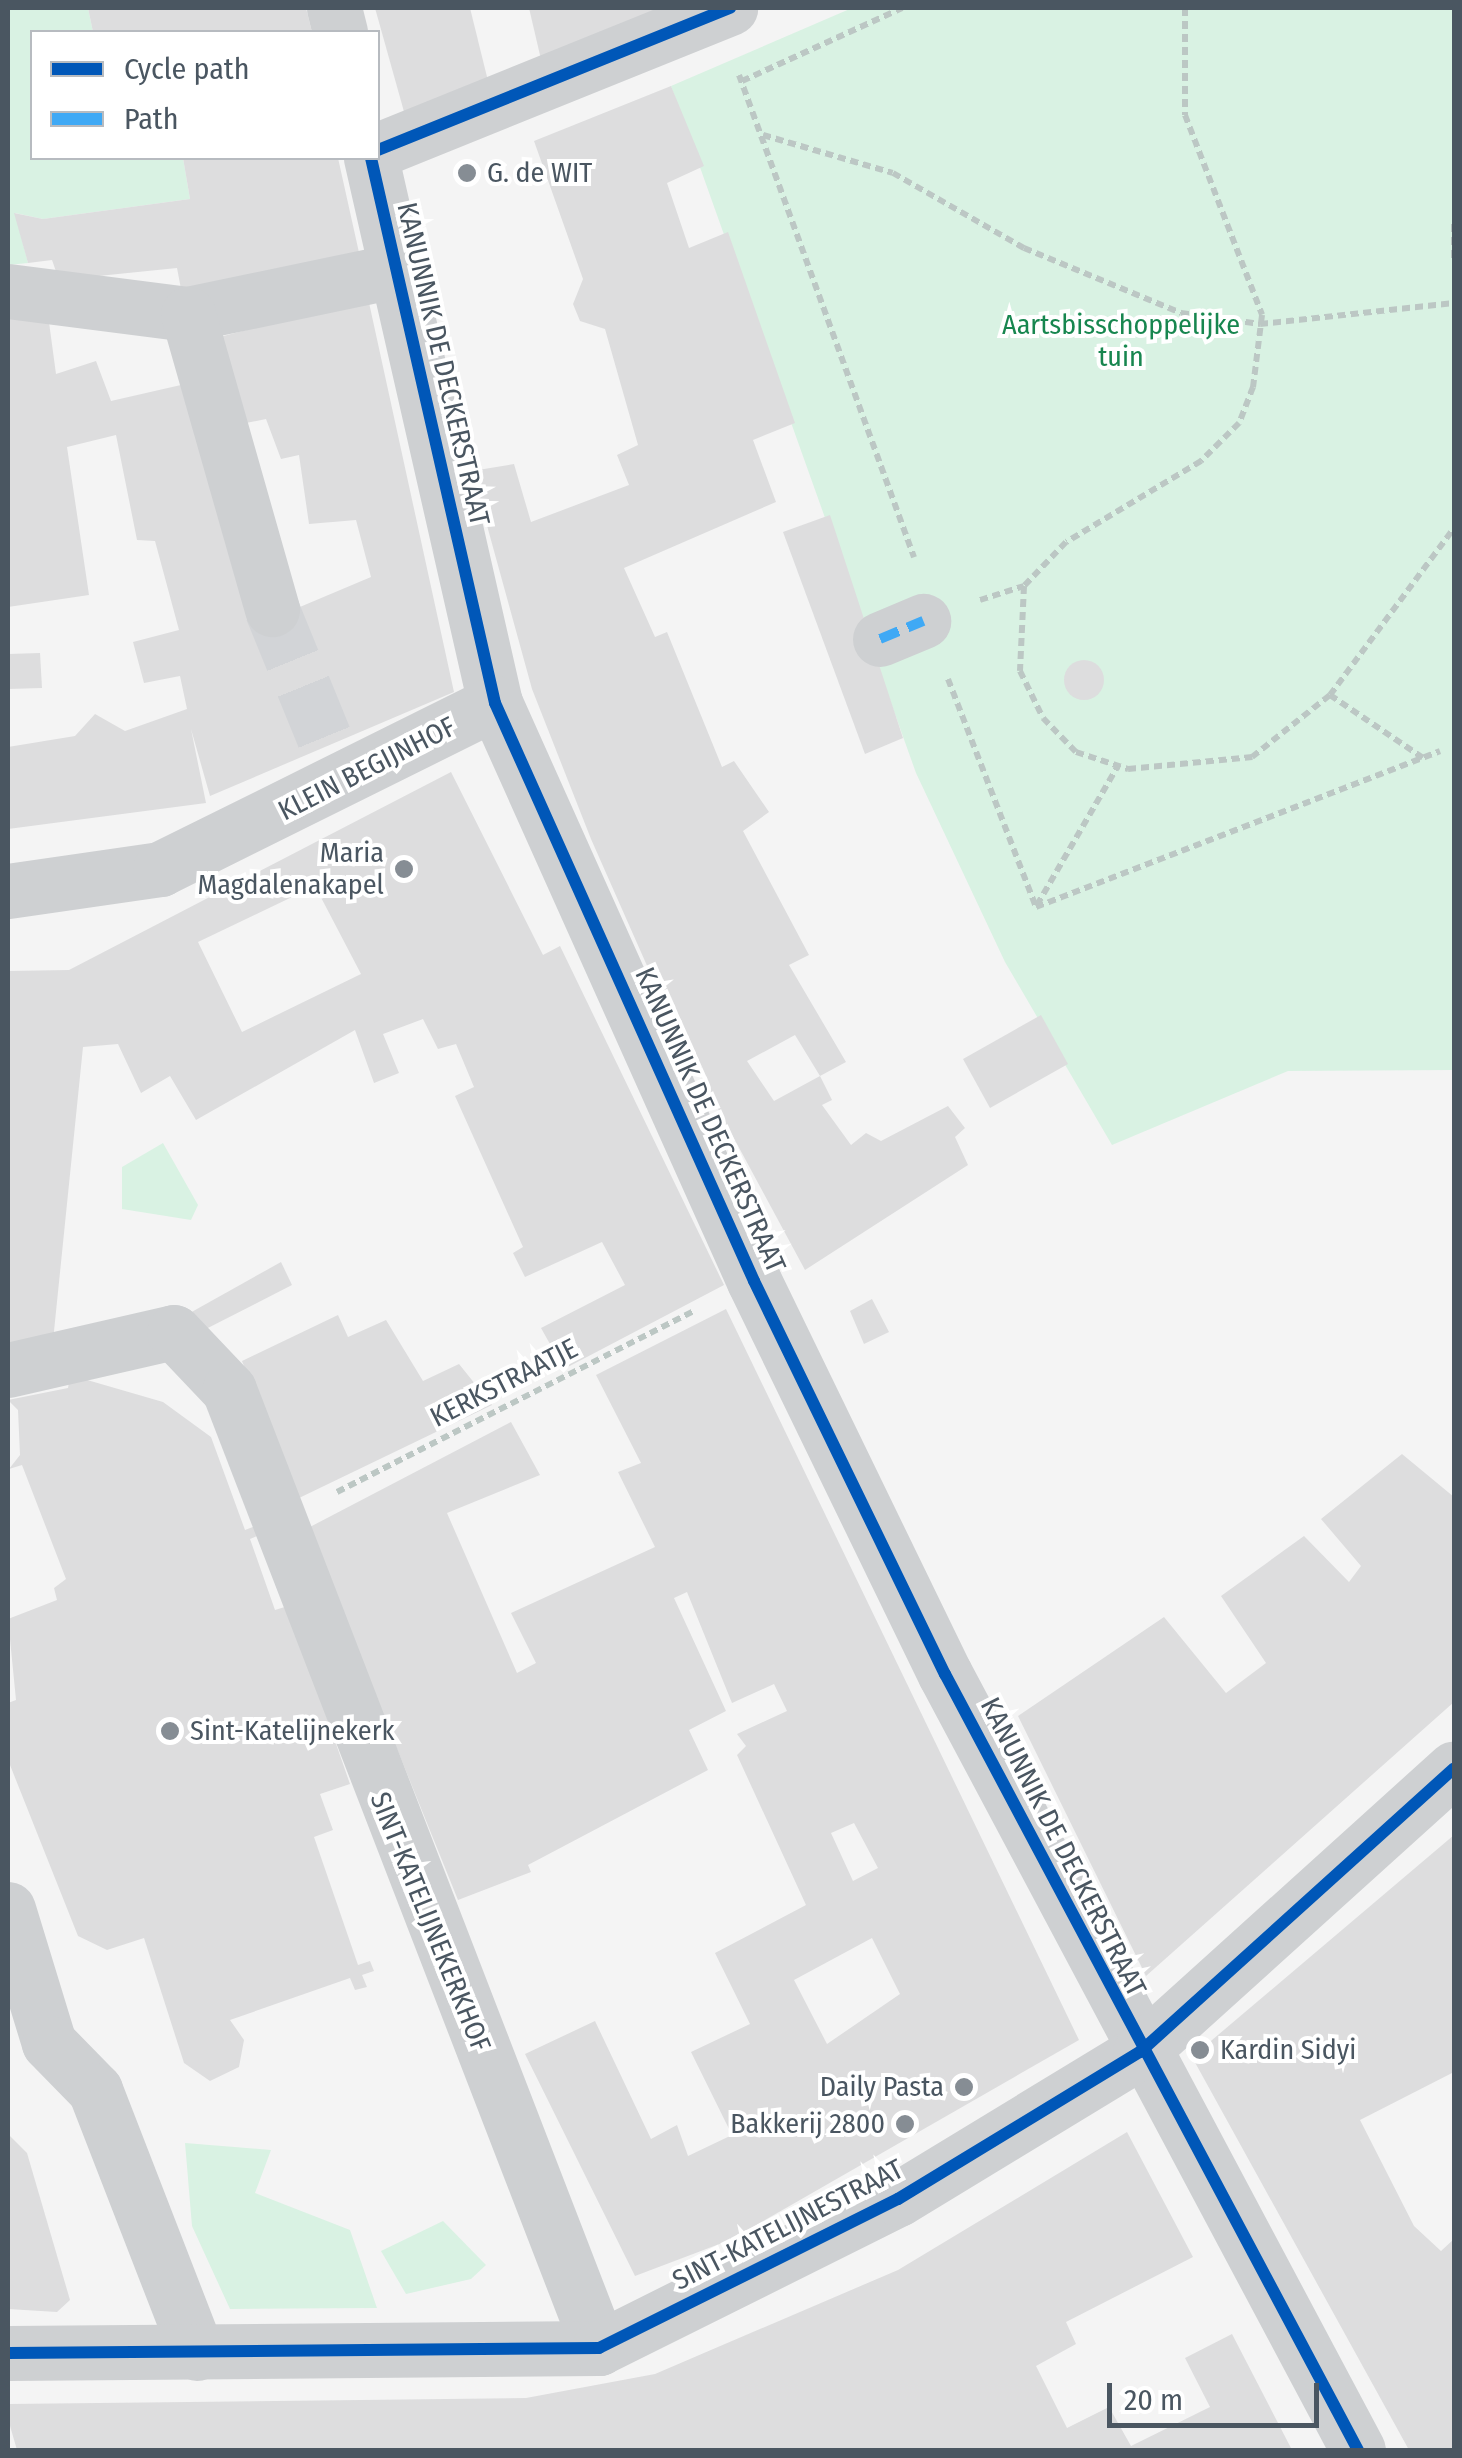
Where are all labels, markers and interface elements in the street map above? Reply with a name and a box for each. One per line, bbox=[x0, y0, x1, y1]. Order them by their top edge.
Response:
legend bbox=[30, 30, 380, 160]
text: Cycle path bbox=[124, 51, 250, 87]
text: Path bbox=[124, 101, 178, 137]
place label: G. de WIT bbox=[487, 156, 592, 190]
marker: G. de WIT bbox=[456, 162, 478, 184]
street label: KANUNNIK DE DECKERSTRAAT bbox=[389, 199, 497, 529]
park label: Aartsbisschoppelijke tuin bbox=[1002, 308, 1240, 374]
street label: KLEIN BEGIJNHOF bbox=[273, 710, 461, 828]
place label: Maria Magdalenakapel bbox=[197, 836, 384, 902]
marker: Maria Magdalenakapel bbox=[393, 858, 415, 880]
street label: KANUNNIK DE DECKERSTRAAT bbox=[627, 962, 793, 1278]
street label: KERKSTRAATJE bbox=[425, 1332, 583, 1434]
street label: KANUNNIK DE DECKERSTRAAT bbox=[973, 1692, 1153, 2002]
place label: Sint-Katelijnekerk bbox=[190, 1714, 395, 1748]
marker: Sint-Katelijnekerk bbox=[159, 1720, 181, 1742]
street label: SINT-KATELIJNEKERKHOF bbox=[363, 1787, 497, 2057]
place label: Kardin Sidyi bbox=[1220, 2033, 1356, 2067]
marker: Kardin Sidyi bbox=[1189, 2039, 1211, 2061]
place label: Daily Pasta bbox=[820, 2070, 944, 2104]
marker: Daily Pasta bbox=[953, 2076, 975, 2098]
place label: Bakkerij 2800 bbox=[730, 2107, 885, 2141]
marker: Bakkerij 2800 bbox=[894, 2113, 916, 2135]
street label: SINT-KATELIJNESTRAAT bbox=[667, 2152, 909, 2298]
scale bar bbox=[1112, 2363, 1324, 2425]
text: 20 m bbox=[1124, 2382, 1183, 2418]

